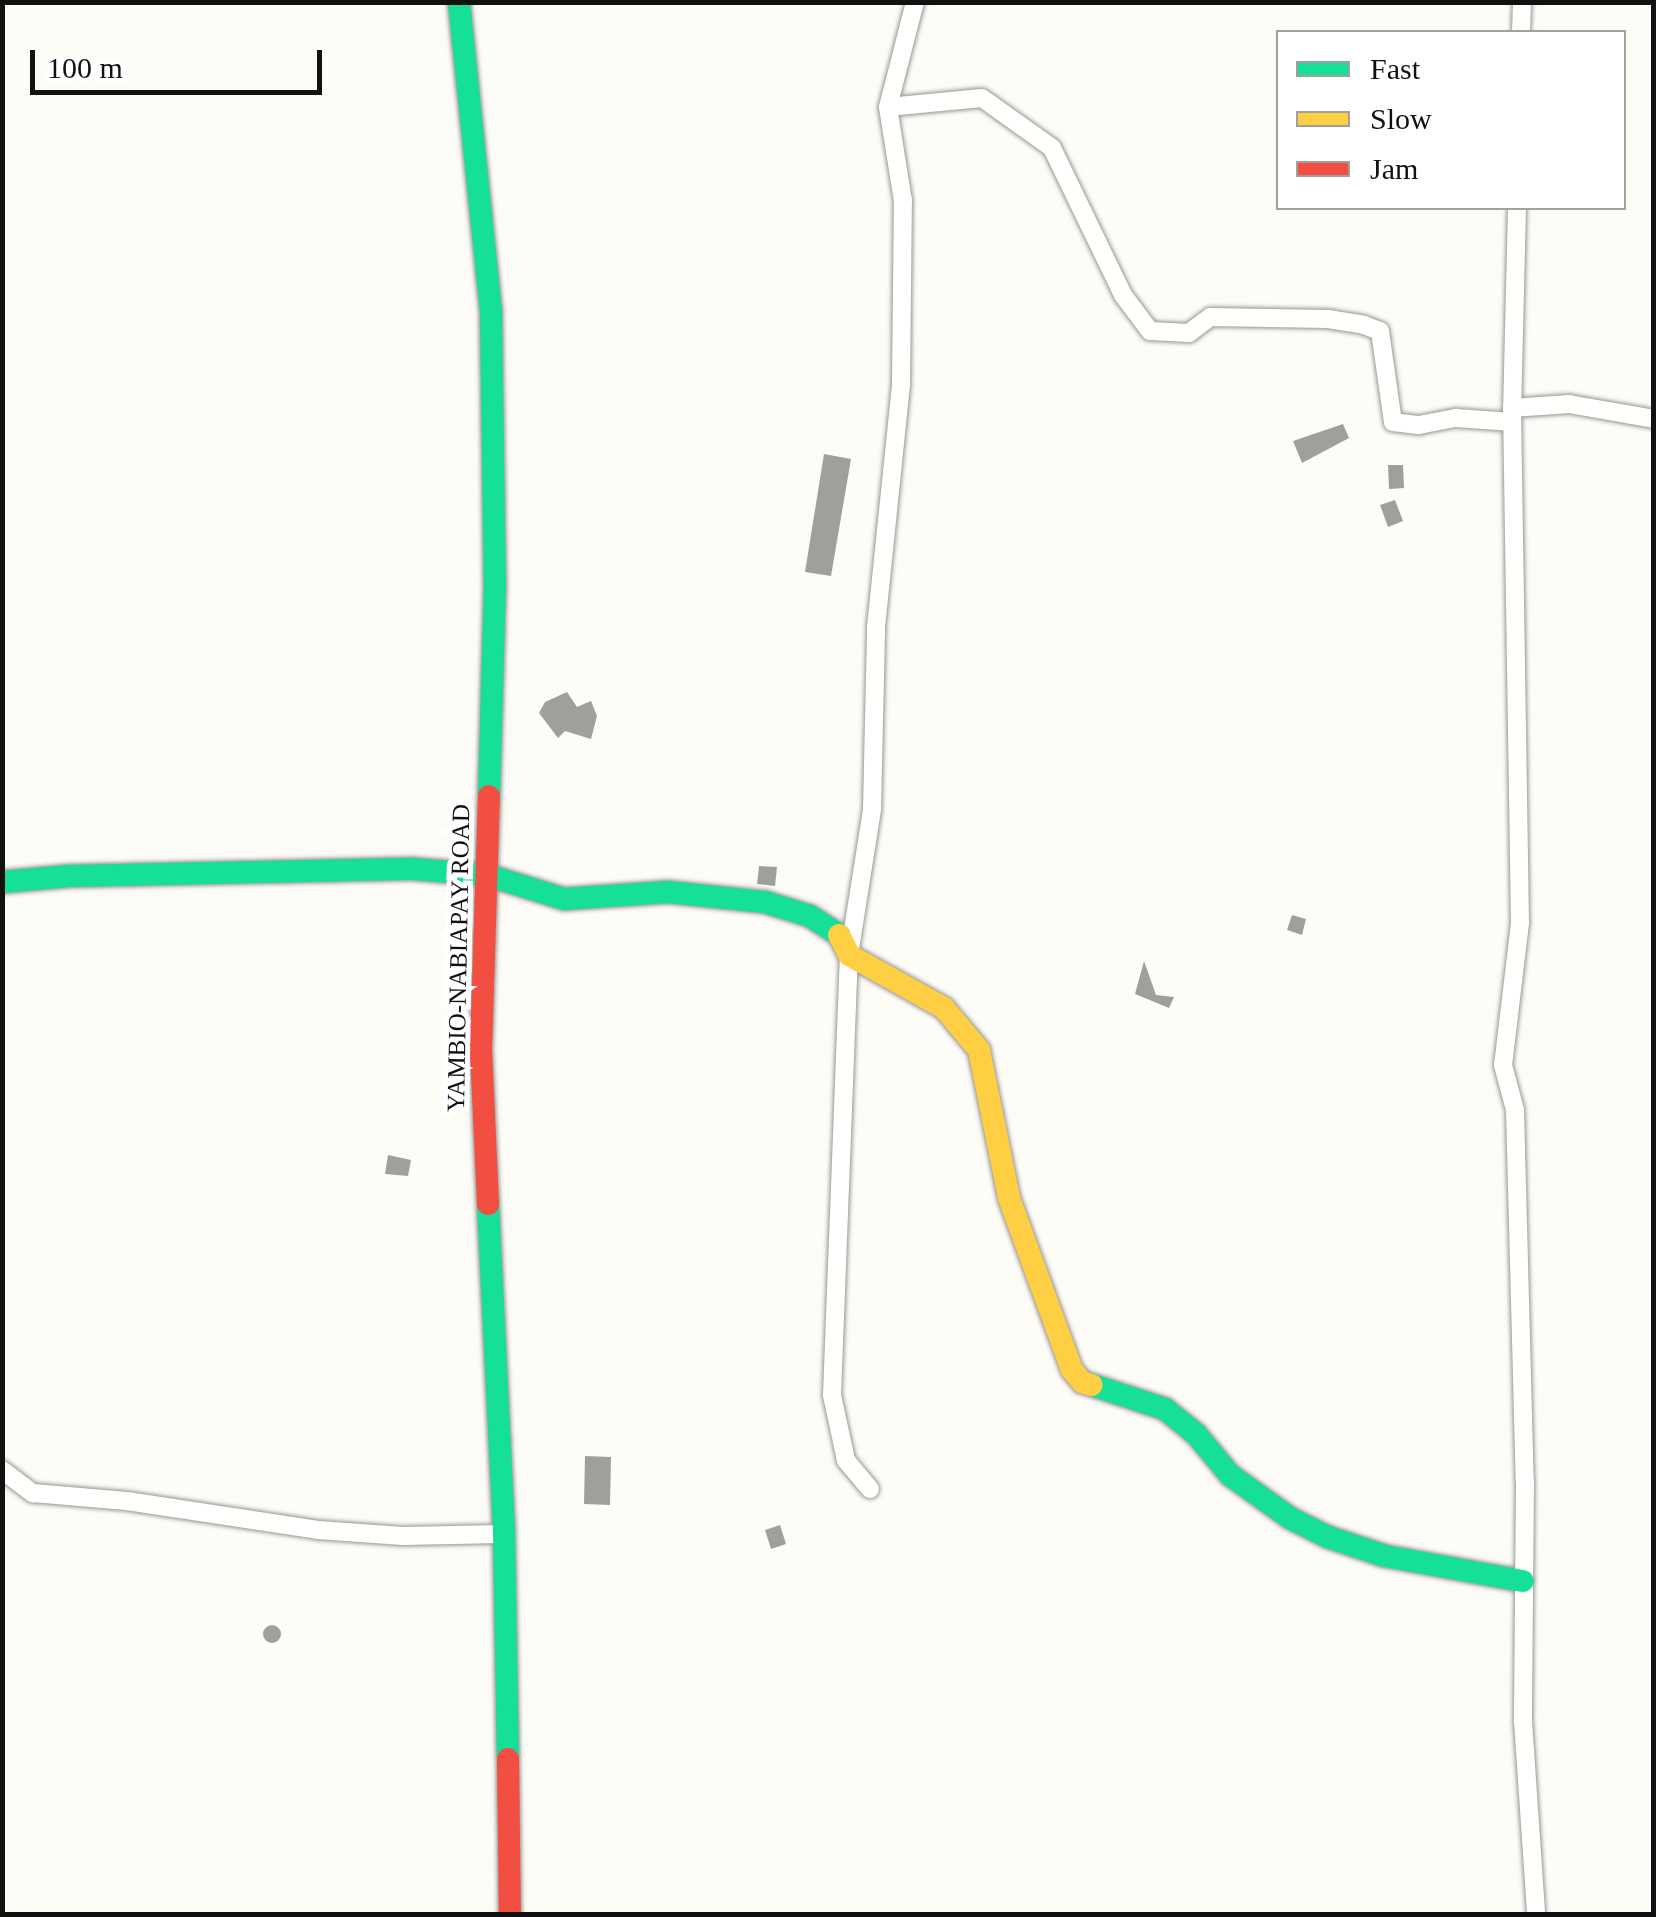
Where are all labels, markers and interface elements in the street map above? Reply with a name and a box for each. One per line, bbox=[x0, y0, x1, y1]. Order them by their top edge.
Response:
scale bar bbox=[35, 30, 328, 92]
legend bbox=[1276, 30, 1626, 210]
text: 100 m bbox=[47, 51, 123, 84]
text: Fast bbox=[1370, 52, 1420, 85]
text: Slow bbox=[1370, 102, 1432, 135]
text: Jam bbox=[1370, 152, 1418, 185]
street label: YAMBIO-NABIAPAY ROAD bbox=[441, 803, 477, 1113]

